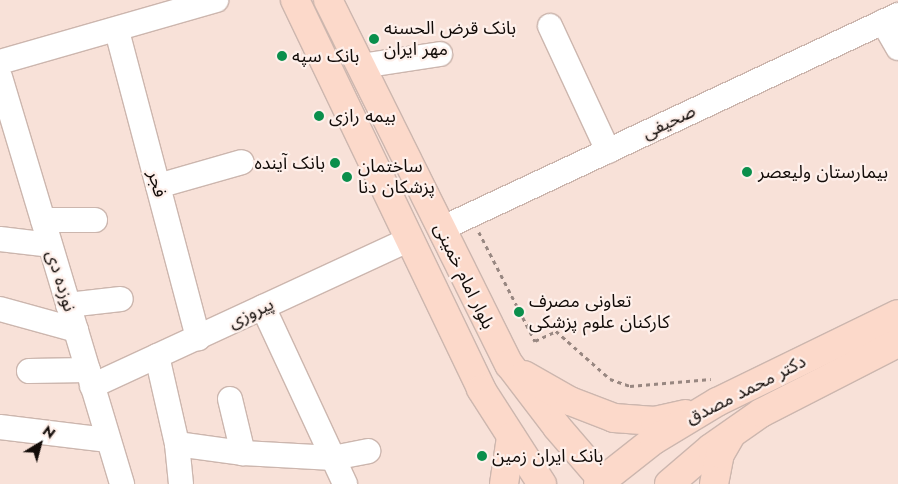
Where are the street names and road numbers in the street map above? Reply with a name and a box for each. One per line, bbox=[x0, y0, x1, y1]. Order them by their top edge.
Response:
street label: صحیفی bbox=[639, 100, 699, 144]
street label: فجر bbox=[143, 168, 171, 200]
street label: بلوار امام خمینی bbox=[429, 219, 499, 333]
street label: نوزده دی bbox=[41, 248, 81, 314]
street label: پیروزی bbox=[225, 293, 277, 333]
street label: دکتر محمد مصدق bbox=[682, 351, 810, 429]

